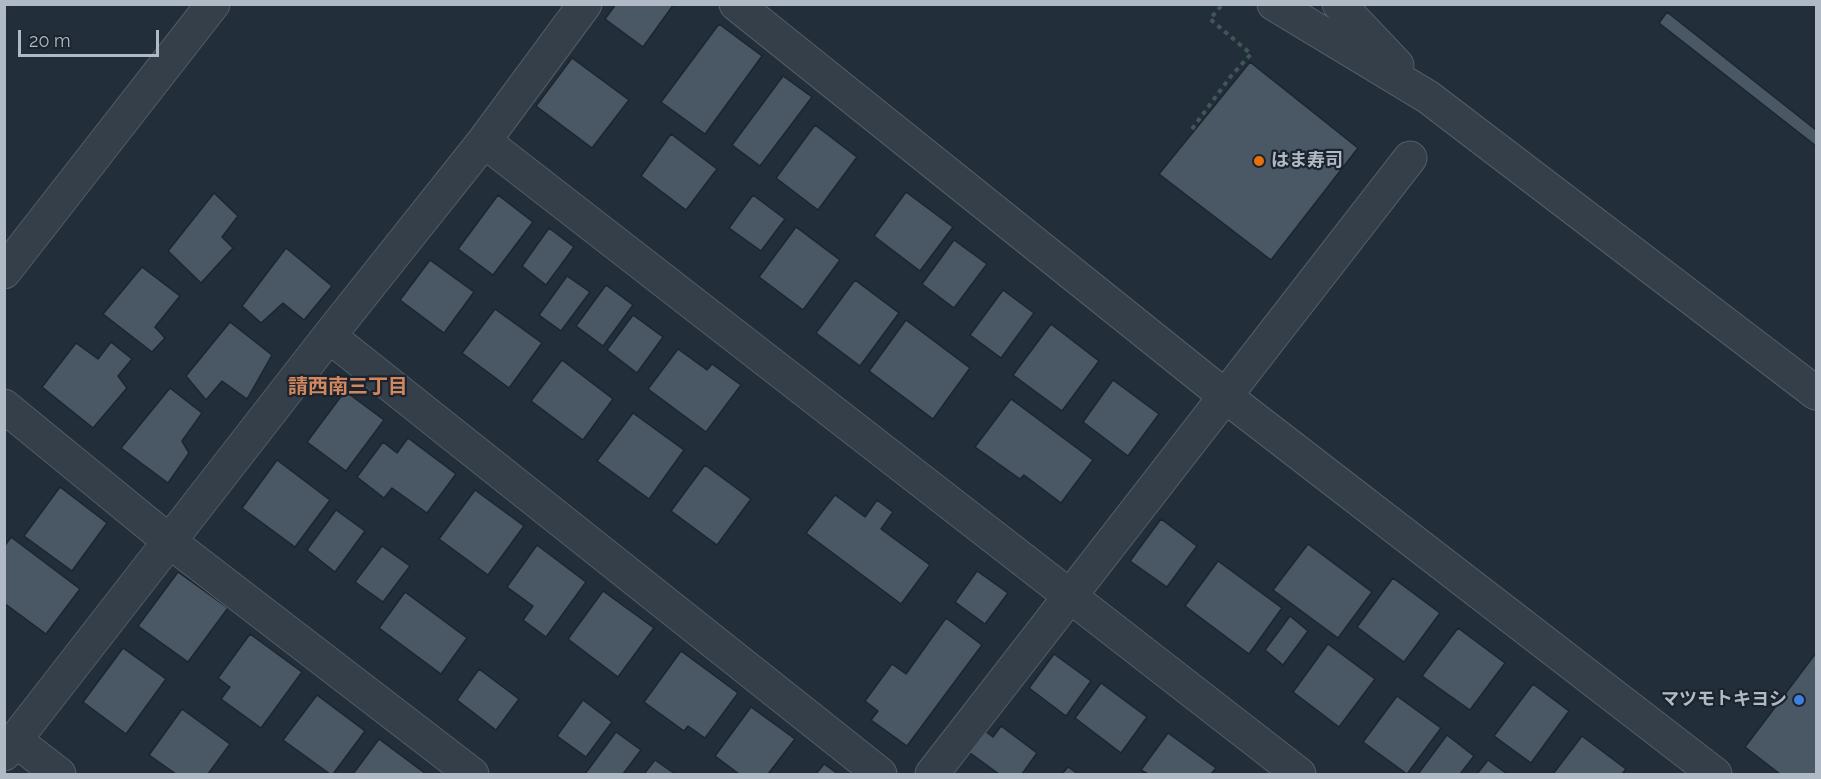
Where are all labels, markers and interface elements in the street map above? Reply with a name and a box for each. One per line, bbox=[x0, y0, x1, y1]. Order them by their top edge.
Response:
scale bar bbox=[21, 18, 162, 56]
text: 20 m bbox=[29, 30, 71, 51]
place label: はま寿司 bbox=[1271, 150, 1343, 172]
marker: はま寿司 bbox=[1252, 154, 1266, 168]
district label: 請西南三丁目 bbox=[288, 375, 408, 399]
place label: マツモトキヨシ bbox=[1661, 689, 1787, 711]
marker: マツモトキヨシ bbox=[1792, 693, 1806, 707]

